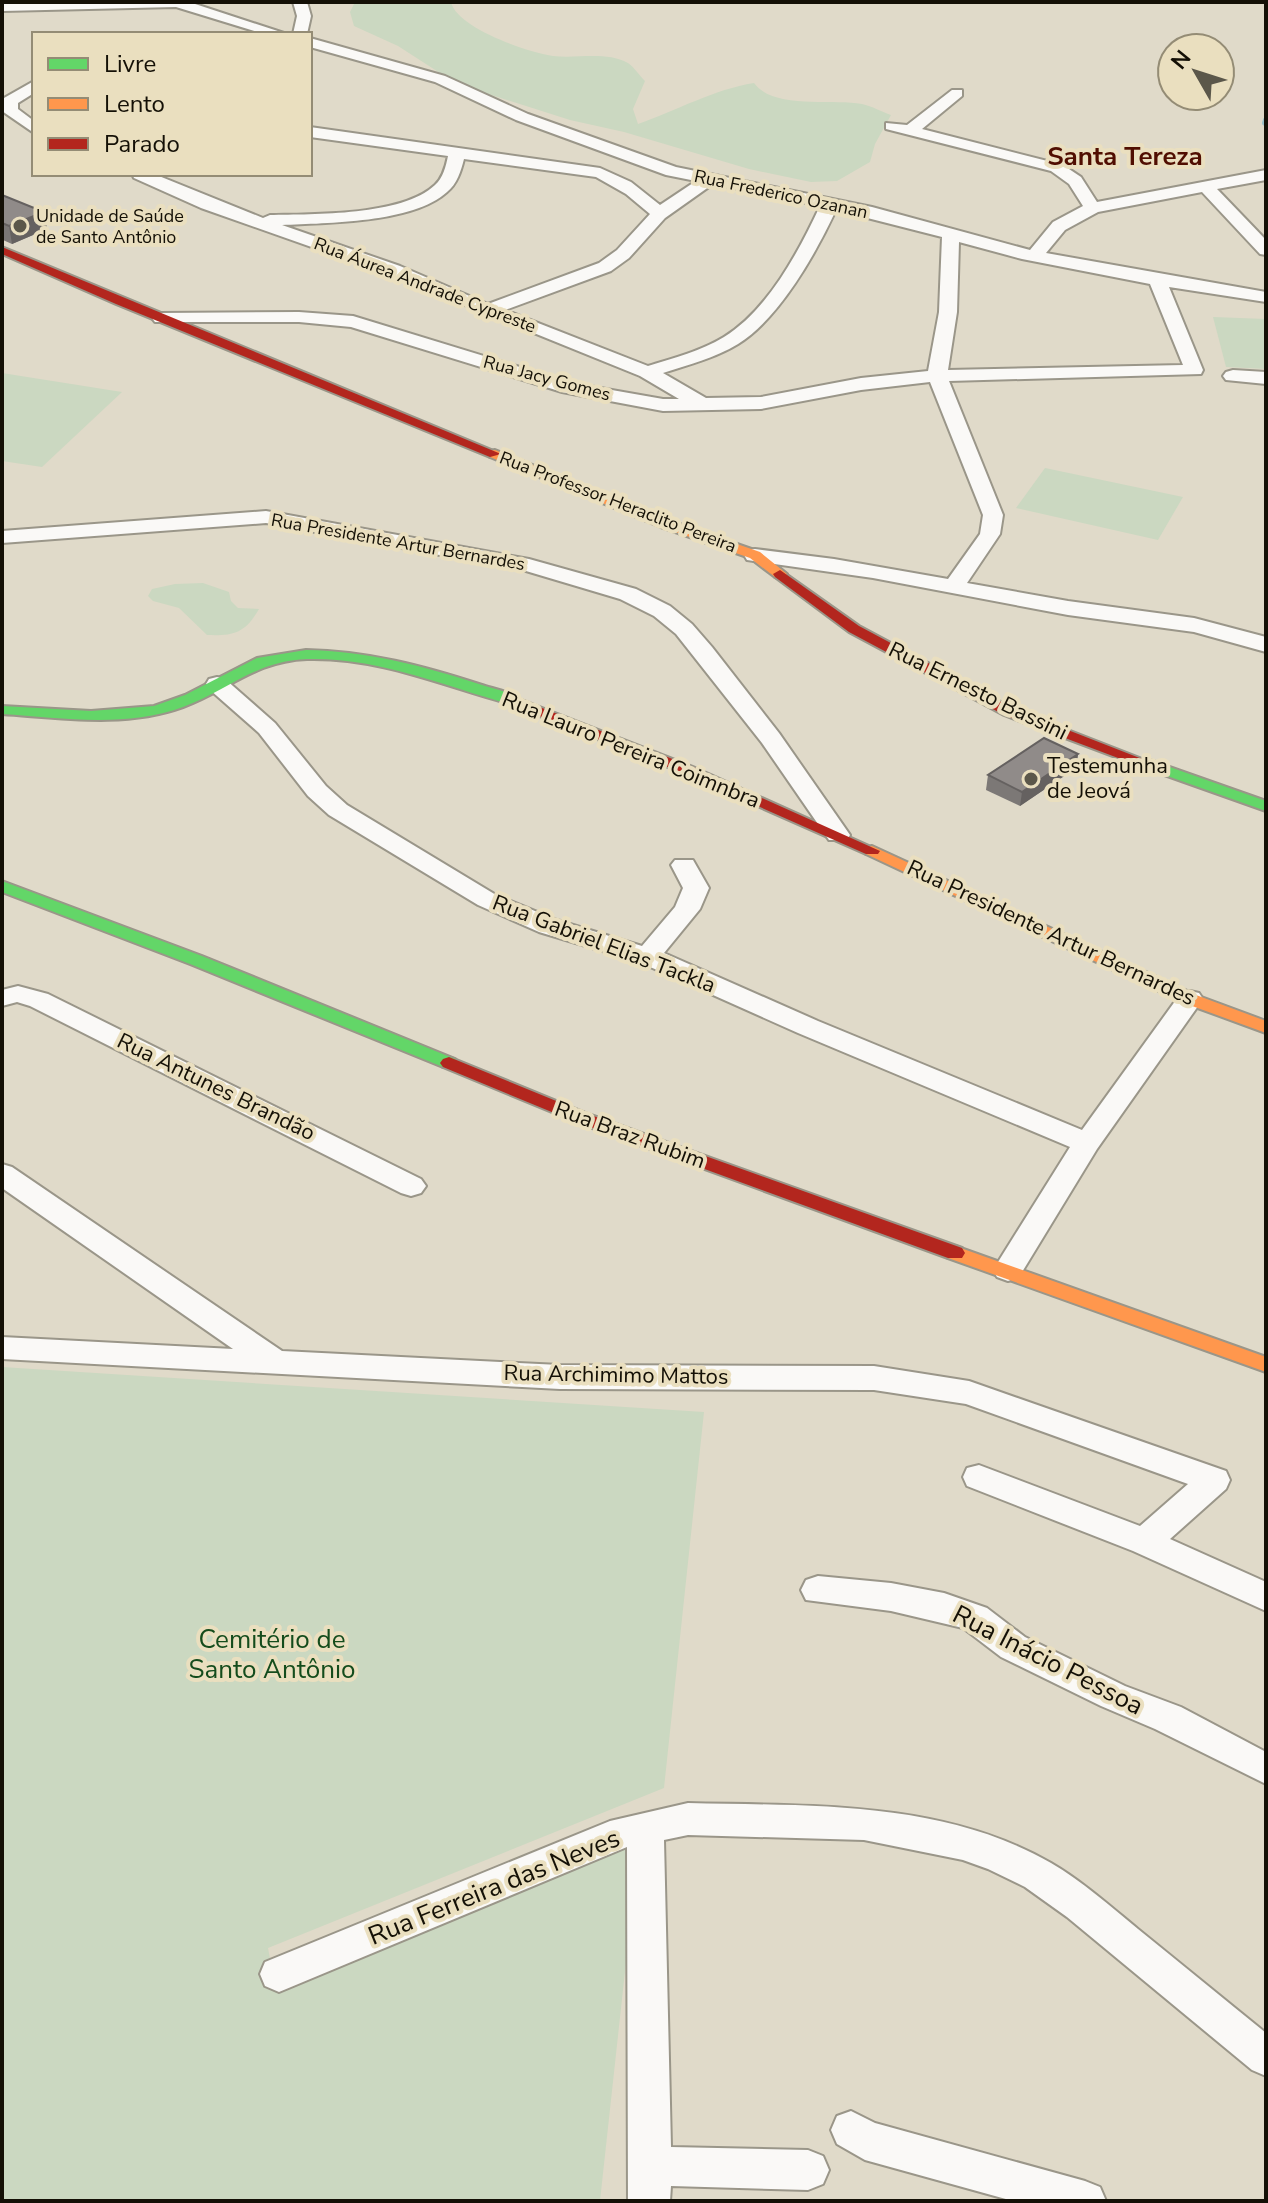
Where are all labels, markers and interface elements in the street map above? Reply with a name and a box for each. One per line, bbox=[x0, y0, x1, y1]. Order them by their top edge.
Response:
legend bbox=[32, 32, 312, 176]
north arrow bbox=[1156, 32, 1236, 112]
text: N bbox=[1164, 44, 1198, 76]
text: Livre bbox=[104, 48, 156, 80]
text: Lento bbox=[104, 88, 165, 120]
text: Parado bbox=[104, 128, 180, 160]
district label: Santa Tereza bbox=[1047, 139, 1203, 174]
street label: Rua Frederico Ozanan bbox=[692, 164, 870, 224]
place label: Unidade de Saúde de Santo Antônio bbox=[36, 204, 184, 249]
marker: Unidade de Saúde de Santo Antônio bbox=[11, 217, 29, 235]
street label: Rua Áurea Andrade Cypreste bbox=[311, 232, 539, 338]
street label: Rua Jacy Gomes bbox=[481, 349, 613, 407]
street label: Rua Professor Heraclito Pereira bbox=[496, 446, 740, 558]
street label: Rua Presidente Artur Bernardes bbox=[269, 508, 527, 576]
street label: Rua Ernesto Bassini bbox=[884, 635, 1072, 747]
street label: Rua Lauro Pereira Coimnbra bbox=[498, 684, 764, 816]
place label: Testemunha de Jeová bbox=[1047, 751, 1168, 806]
marker: Testemunha de Jeová bbox=[1022, 770, 1040, 788]
street label: Rua Presidente Artur Bernardes bbox=[902, 853, 1200, 1013]
street label: Rua Gabriel Elias Tackla bbox=[488, 888, 720, 1000]
street label: Rua Antunes Brandão bbox=[112, 1026, 320, 1148]
street label: Rua Braz Rubim bbox=[550, 1094, 710, 1176]
street label: Rua Archimimo Mattos bbox=[503, 1358, 729, 1392]
street label: Rua Inácio Pessoa bbox=[947, 1597, 1149, 1723]
park label: Cemitério de Santo Antônio bbox=[188, 1622, 356, 1687]
street label: Rua Ferreira das Neves bbox=[363, 1820, 625, 1954]

